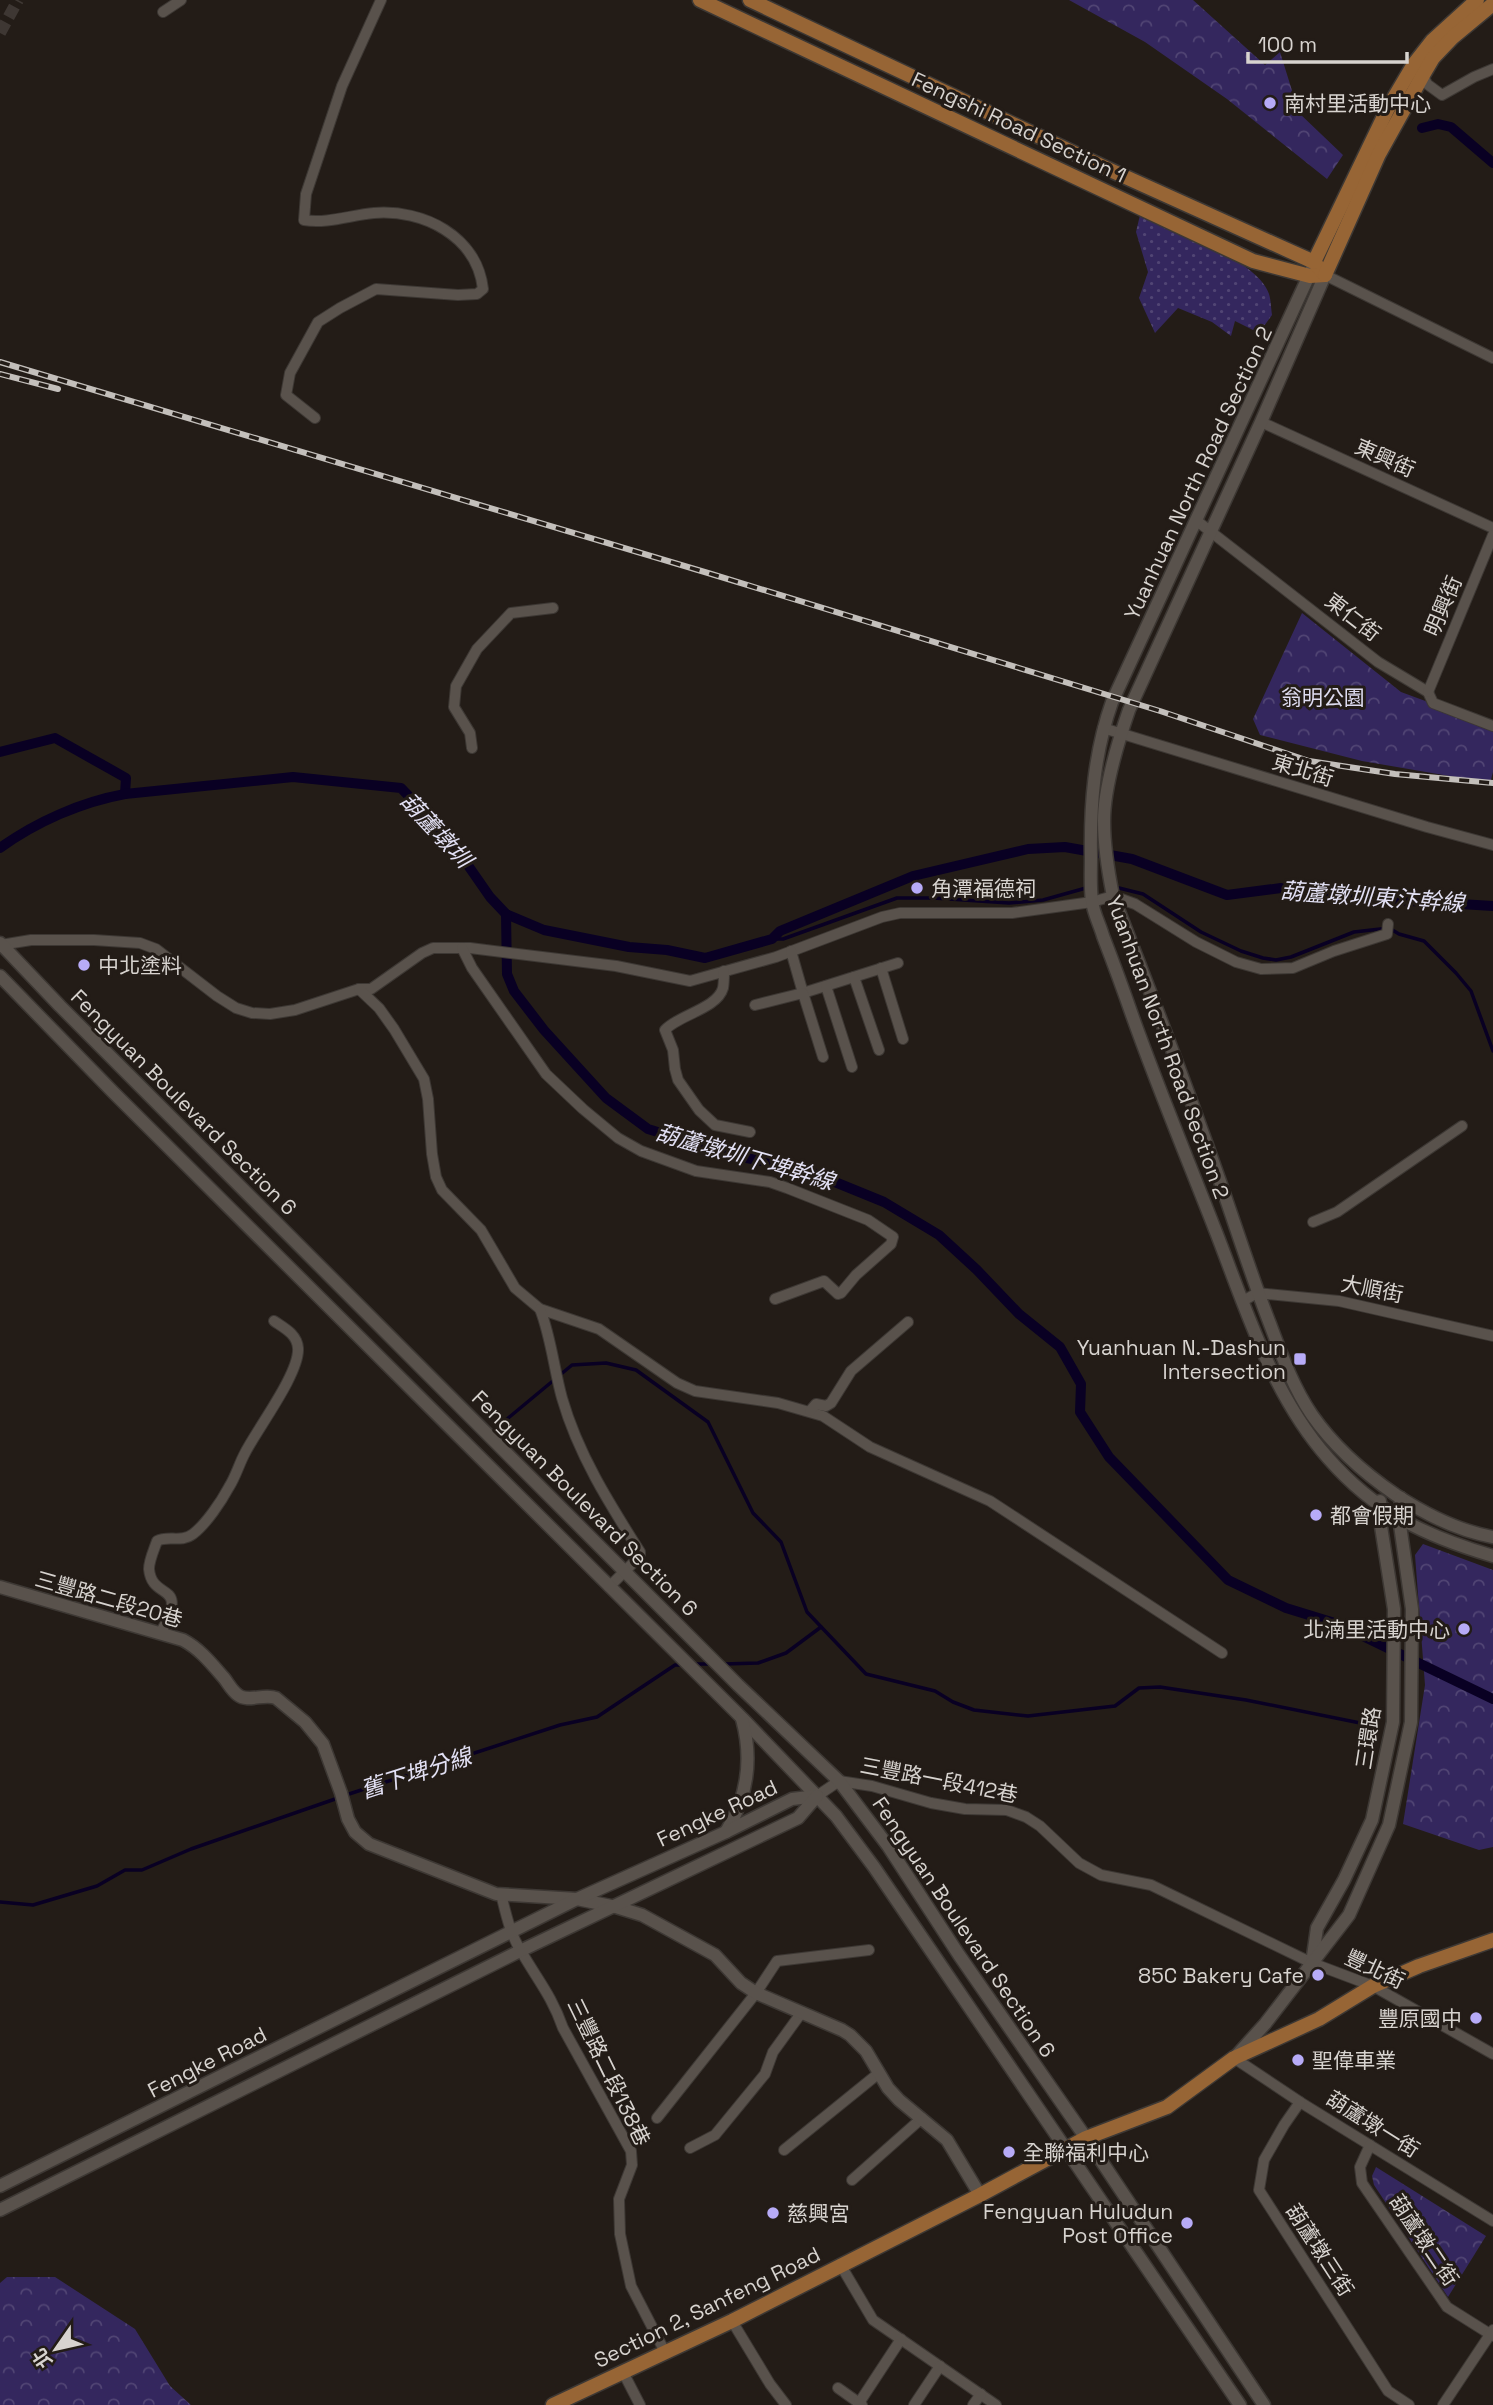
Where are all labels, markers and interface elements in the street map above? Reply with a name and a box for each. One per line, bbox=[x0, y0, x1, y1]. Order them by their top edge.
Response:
scale bar bbox=[1248, 21, 1407, 65]
text: 100 m bbox=[1258, 31, 1317, 58]
street label: Fengshi Road Section 1 bbox=[907, 65, 1131, 189]
place label: 南村里活動中心 bbox=[1284, 90, 1431, 117]
marker: 南村里活動中心 bbox=[1262, 95, 1278, 111]
street label: Yuanhuan North Road Section 2 bbox=[1118, 322, 1278, 624]
street label: 東興街 bbox=[1351, 433, 1419, 483]
street label: 明興街 bbox=[1418, 572, 1468, 640]
street label: 東仁街 bbox=[1320, 587, 1386, 647]
park label: 翁明公園 bbox=[1281, 684, 1365, 711]
street label: 東北街 bbox=[1269, 748, 1337, 792]
water label: 葫蘆墩圳 bbox=[394, 786, 480, 876]
place label: 角潭福德祠 bbox=[931, 875, 1036, 902]
water label: 葫蘆墩圳東汴幹線 bbox=[1279, 876, 1468, 919]
marker: 角潭福德祠 bbox=[909, 880, 925, 896]
street label: Yuanhuan North Road Section 2 bbox=[1100, 892, 1236, 1202]
place label: 中北塗料 bbox=[98, 952, 182, 979]
marker: 中北塗料 bbox=[76, 957, 92, 973]
street label: Fengyuan Boulevard Section 6 bbox=[65, 983, 303, 1221]
water label: 葫蘆墩圳下埤幹線 bbox=[652, 1117, 840, 1198]
street label: 大順街 bbox=[1339, 1270, 1405, 1308]
place label: Yuanhuan N.-Dashun Intersection bbox=[1077, 1334, 1286, 1385]
marker: Yuanhuan N.-Dashun Intersection bbox=[1292, 1351, 1308, 1367]
street label: Fengyuan Boulevard Section 6 bbox=[466, 1384, 704, 1622]
place label: 都會假期 bbox=[1330, 1502, 1414, 1529]
marker: 都會假期 bbox=[1308, 1507, 1324, 1523]
street label: 三豐路二段20巷 bbox=[32, 1565, 186, 1633]
place label: 北湳里活動中心 bbox=[1303, 1616, 1450, 1643]
marker: 北湳里活動中心 bbox=[1456, 1621, 1472, 1637]
street label: 三環路 bbox=[1350, 1705, 1386, 1771]
water label: 舊下埤分線 bbox=[357, 1740, 478, 1805]
street label: 三豐路一段412巷 bbox=[858, 1751, 1020, 1809]
street label: Fengke Road bbox=[652, 1773, 782, 1853]
street label: Fengyuan Boulevard Section 6 bbox=[866, 1791, 1062, 2063]
street label: 豐北街 bbox=[1341, 1943, 1409, 1995]
place label: 85C Bakery Cafe bbox=[1138, 1962, 1304, 1989]
marker: 85C Bakery Cafe bbox=[1310, 1967, 1326, 1983]
street label: 三豐路二段138巷 bbox=[562, 1994, 656, 2150]
place label: 豐原國中 bbox=[1378, 2005, 1462, 2032]
marker: 豐原國中 bbox=[1468, 2010, 1484, 2026]
street label: Fengke Road bbox=[143, 2020, 271, 2104]
place label: 聖偉車業 bbox=[1312, 2047, 1396, 2074]
marker: 聖偉車業 bbox=[1290, 2052, 1306, 2068]
street label: 葫蘆墩一街 bbox=[1321, 2085, 1425, 2163]
place label: 全聯福利中心 bbox=[1023, 2139, 1149, 2166]
marker: 全聯福利中心 bbox=[1001, 2144, 1017, 2160]
street label: 葫蘆墩二街 bbox=[1383, 2189, 1465, 2291]
place label: Fengyuan Huludun Post Office bbox=[983, 2198, 1173, 2249]
street label: 葫蘆墩三街 bbox=[1280, 2199, 1360, 2301]
place label: 慈興宮 bbox=[787, 2200, 850, 2227]
marker: 慈興宮 bbox=[765, 2205, 781, 2221]
marker: Fengyuan Huludun Post Office bbox=[1179, 2215, 1195, 2231]
street label: Section 2, Sanfeng Road bbox=[590, 2240, 824, 2374]
north arrow bbox=[21, 2314, 91, 2384]
text: 北 bbox=[27, 2343, 58, 2373]

